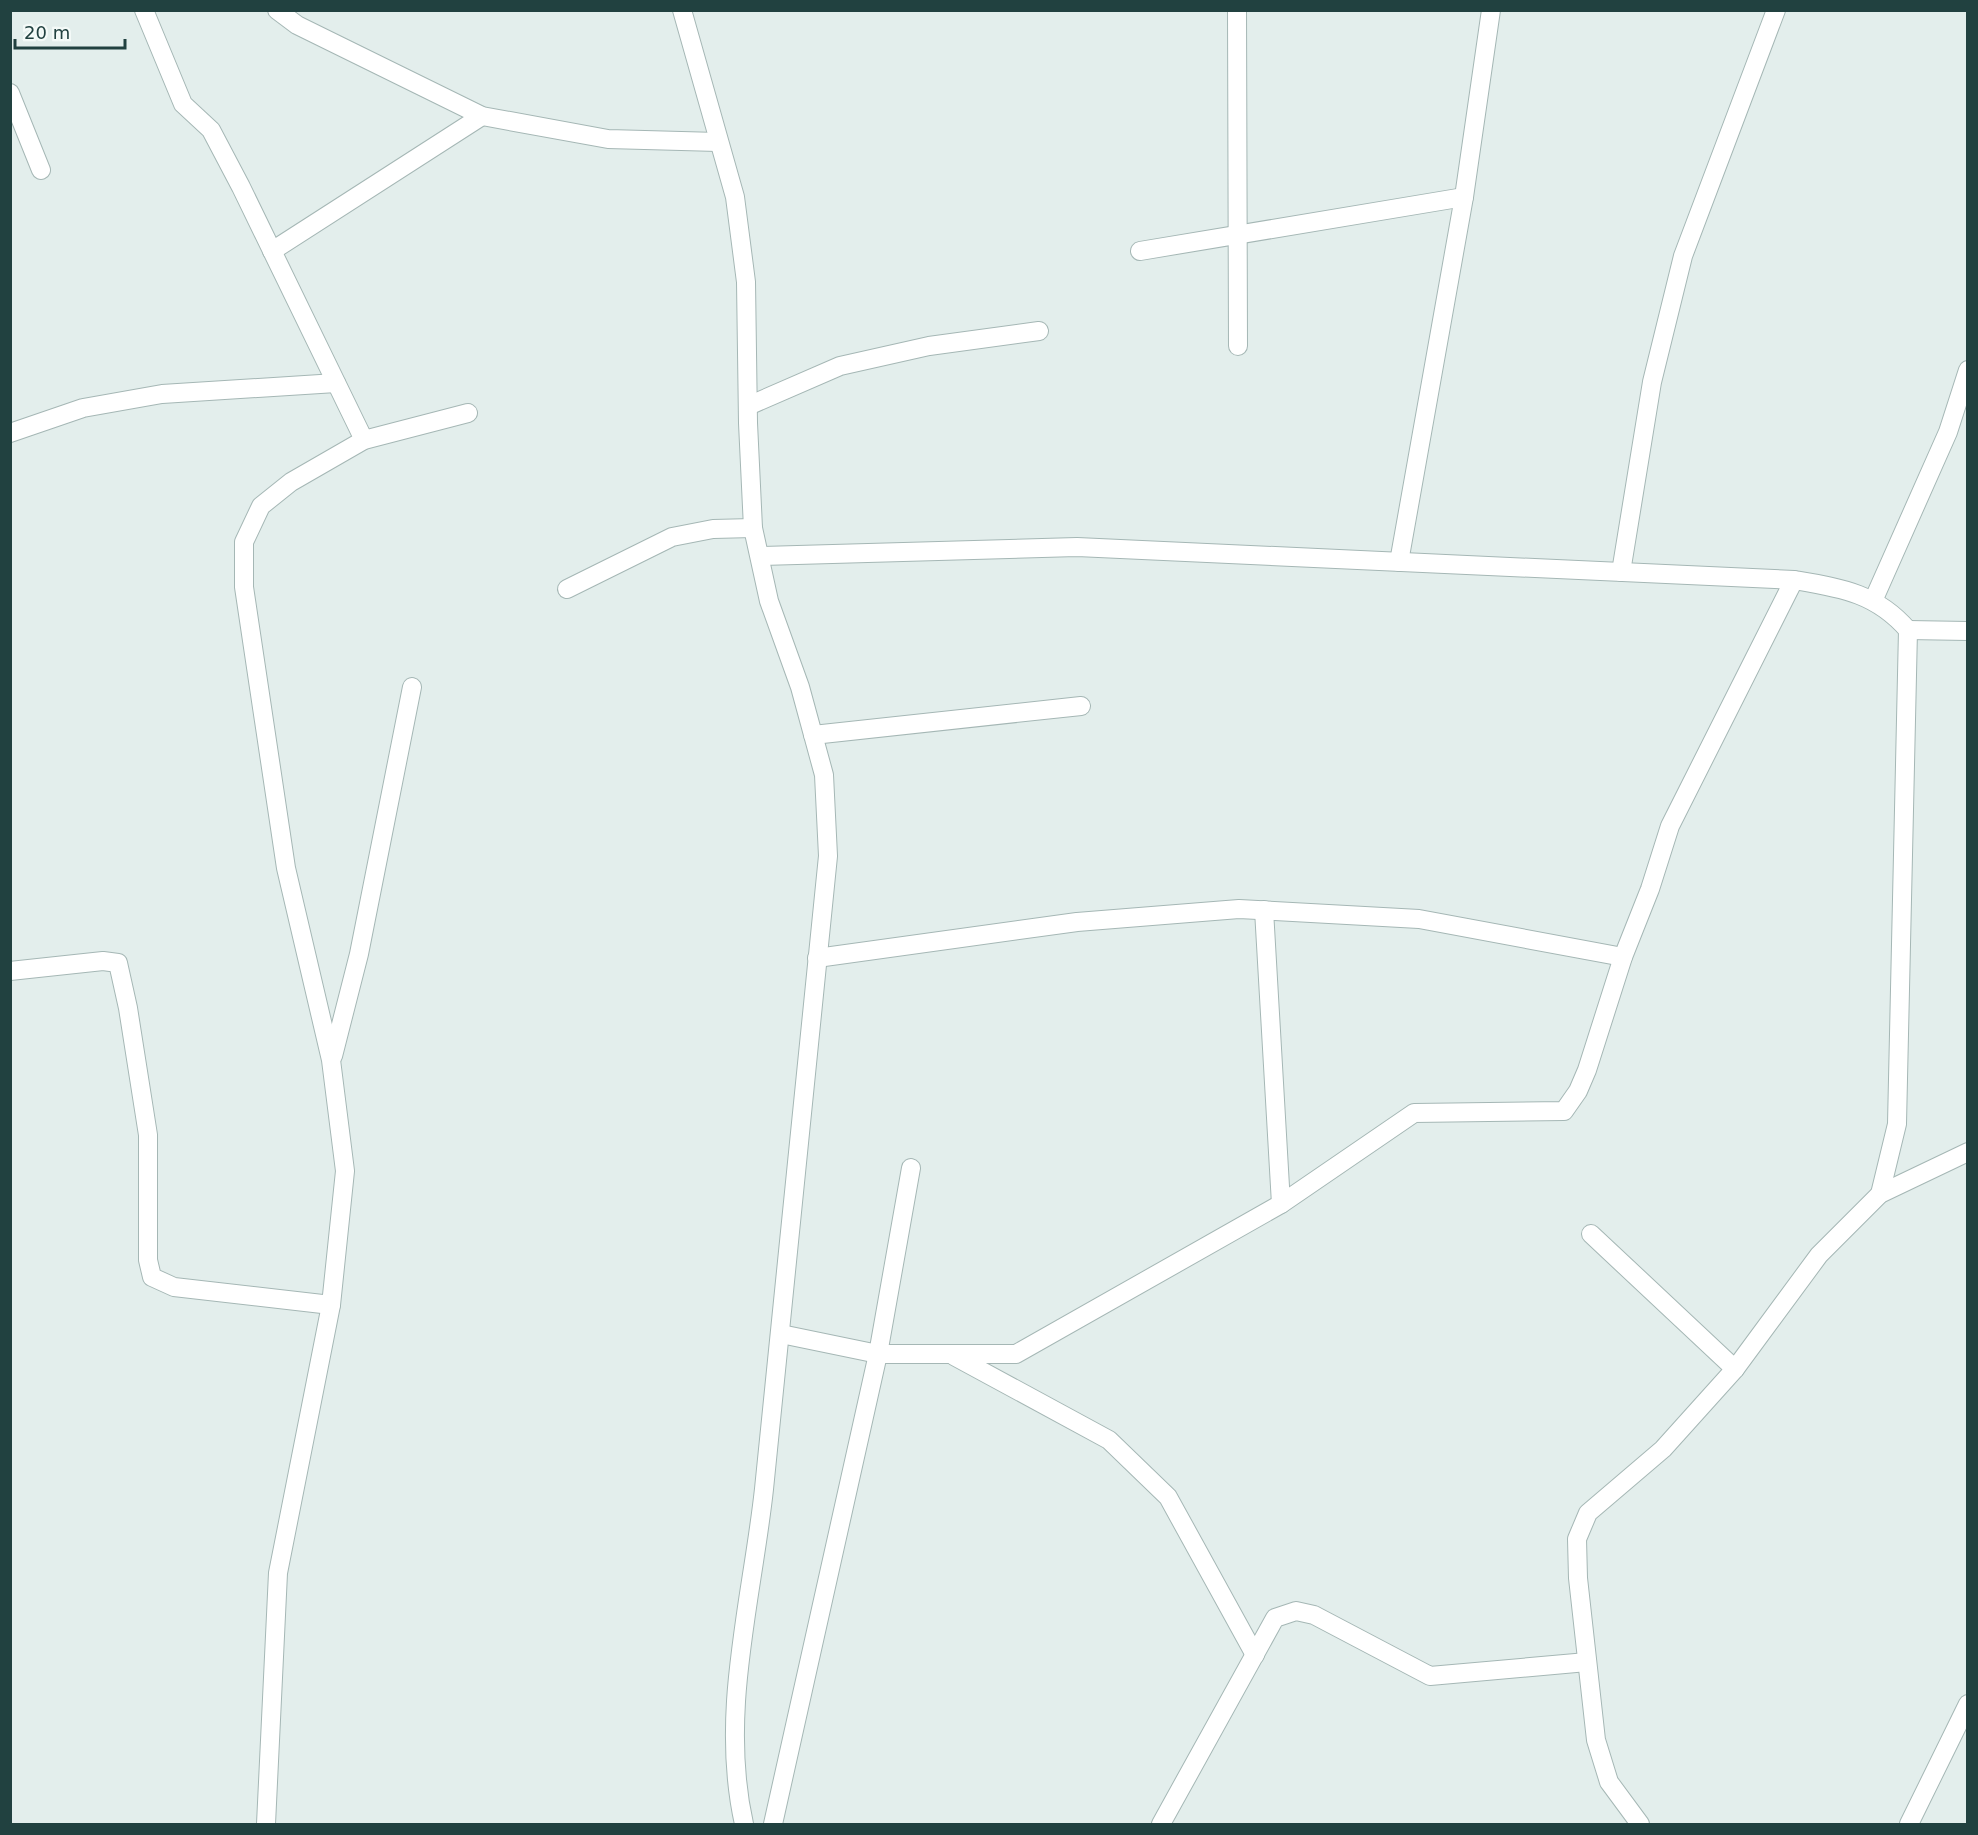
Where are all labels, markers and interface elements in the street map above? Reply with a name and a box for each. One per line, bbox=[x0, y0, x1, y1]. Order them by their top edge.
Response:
scale bar bbox=[15, 12, 124, 50]
text: 20 m bbox=[24, 22, 70, 43]

